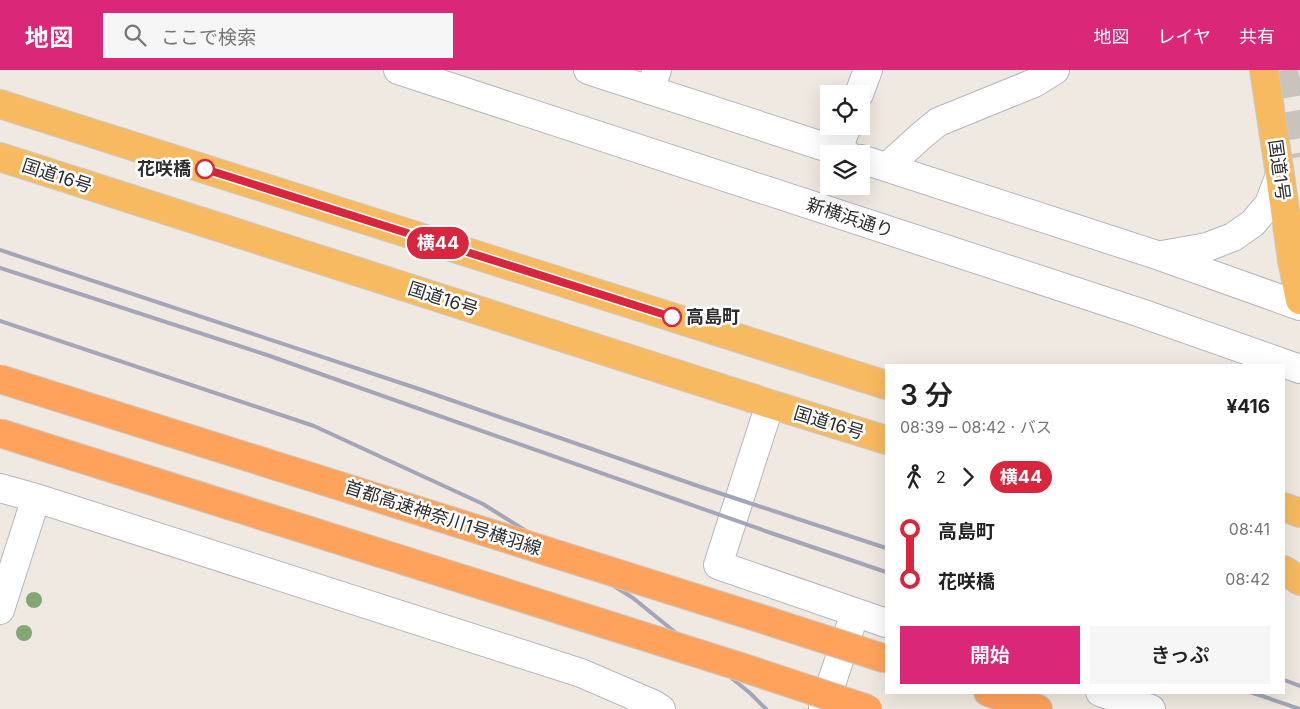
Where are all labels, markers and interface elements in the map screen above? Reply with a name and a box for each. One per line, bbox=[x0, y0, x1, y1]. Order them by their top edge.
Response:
search box bbox=[103, 13, 453, 58]
icon: search bbox=[121, 21, 149, 49]
text: 地図 bbox=[25, 23, 73, 52]
text: ここで検索 bbox=[161, 26, 256, 49]
text: 地図 bbox=[1094, 26, 1130, 47]
text: レイヤ bbox=[1158, 26, 1211, 47]
text: 共有 bbox=[1239, 26, 1275, 47]
map controls bbox=[820, 85, 870, 195]
button: locate bbox=[820, 85, 870, 135]
street label: 国道1号 bbox=[1265, 138, 1294, 202]
button: layers bbox=[820, 145, 870, 195]
street label: 国道16号 bbox=[19, 154, 95, 197]
place label: 花咲橋 bbox=[137, 158, 191, 179]
marker: 花咲橋 bbox=[195, 159, 215, 179]
street label: 新横浜通り bbox=[804, 194, 896, 241]
line badge: 横44 bbox=[409, 227, 467, 259]
text: 横44 bbox=[417, 232, 459, 253]
street label: 国道16号 bbox=[405, 277, 481, 320]
place label: 高島町 bbox=[686, 306, 740, 327]
marker: 高島町 bbox=[662, 307, 682, 327]
text: 3 分 bbox=[900, 378, 953, 412]
text: ¥416 bbox=[1227, 395, 1270, 418]
street label: 国道16号 bbox=[791, 402, 867, 443]
text: 08:39 – 08:42 · バス bbox=[900, 417, 1052, 437]
icon: walk bbox=[900, 463, 928, 491]
icon: forward bbox=[954, 463, 982, 491]
text: 横44 bbox=[1000, 466, 1042, 487]
text: 2 bbox=[936, 467, 946, 487]
street label: 首都高速神奈川1号横羽線 bbox=[342, 476, 544, 559]
text: 08:41 bbox=[1229, 519, 1270, 539]
text: 高島町 bbox=[938, 520, 995, 543]
text: 08:42 bbox=[1225, 569, 1270, 589]
text: 花咲橋 bbox=[938, 570, 995, 593]
button: 開始 bbox=[900, 626, 1080, 684]
button: きっぷ bbox=[1090, 626, 1270, 684]

